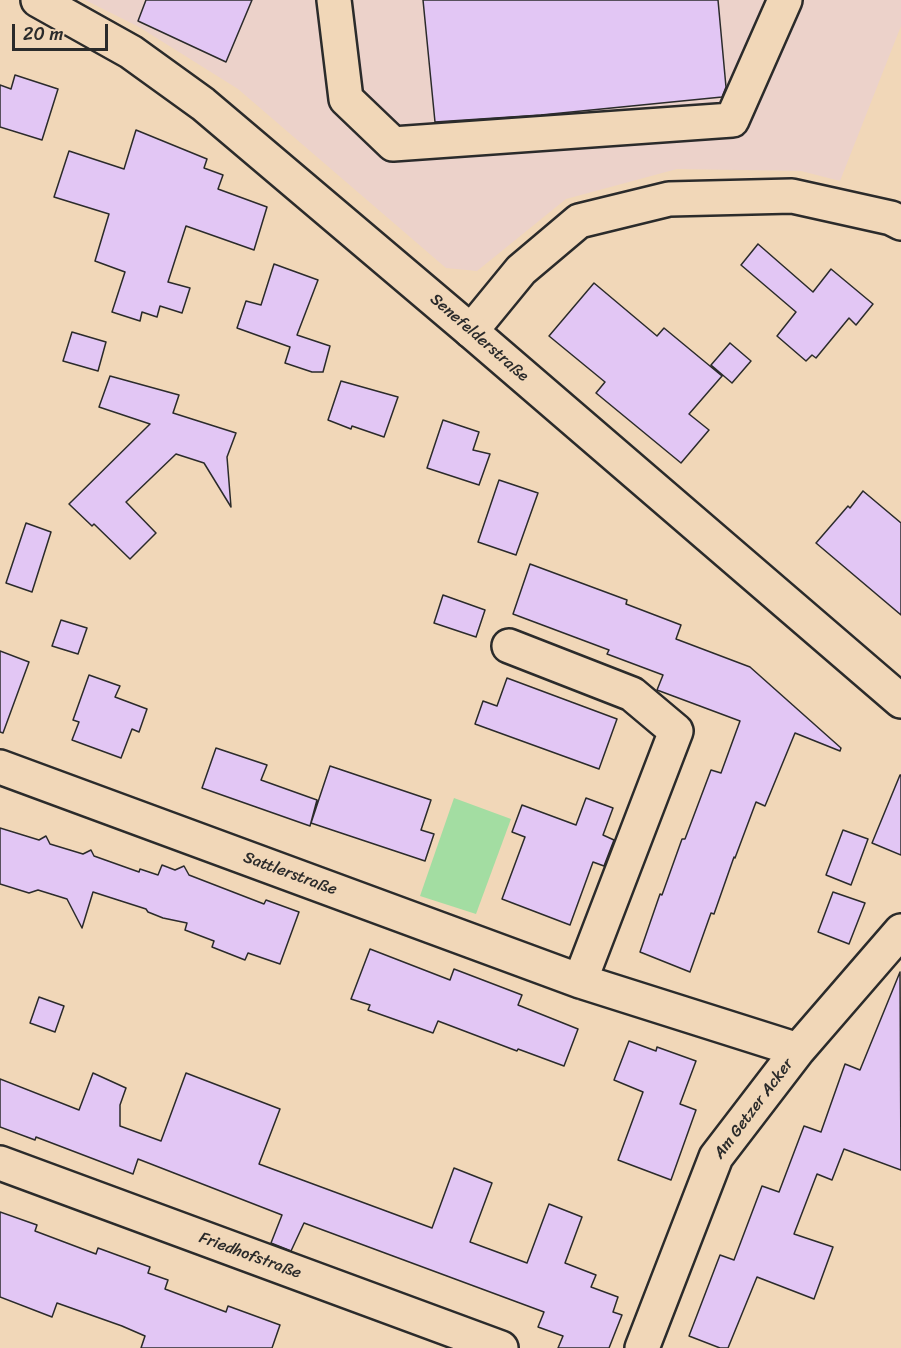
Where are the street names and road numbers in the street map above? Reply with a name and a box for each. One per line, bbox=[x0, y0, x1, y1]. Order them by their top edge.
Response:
street label: Senefelderstraße bbox=[426, 290, 532, 386]
street label: Sattlerstraße bbox=[241, 848, 339, 900]
street label: Am Getzer Acker bbox=[710, 1055, 798, 1163]
street label: Friedhofstraße bbox=[196, 1229, 304, 1283]

